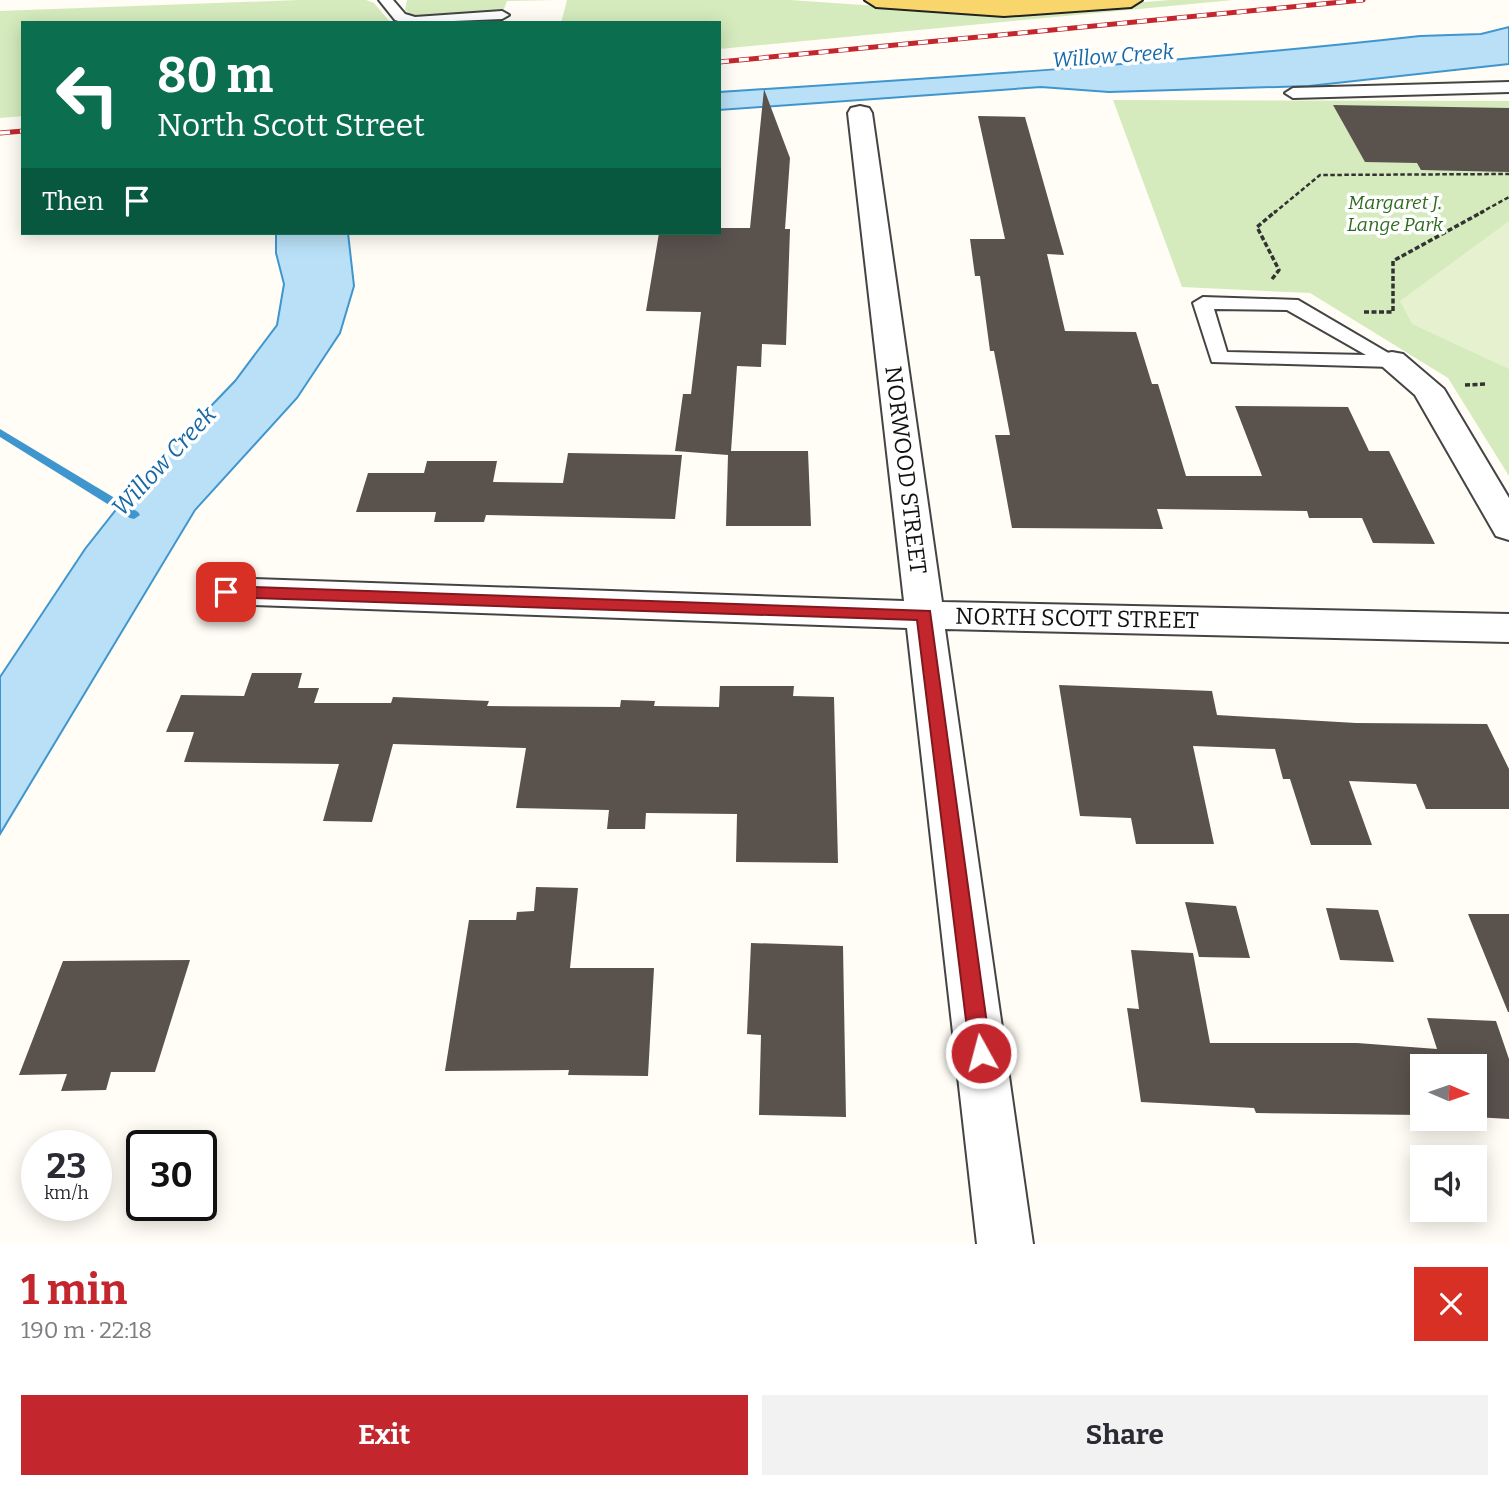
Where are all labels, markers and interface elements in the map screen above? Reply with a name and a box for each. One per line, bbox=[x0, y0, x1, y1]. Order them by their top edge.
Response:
water label: Willow Creek bbox=[1051, 39, 1175, 73]
text: 80 m bbox=[157, 46, 273, 105]
icon: left bbox=[42, 49, 133, 140]
text: North Scott Street bbox=[157, 106, 425, 144]
icon: arrive bbox=[118, 182, 156, 220]
text: Then bbox=[42, 186, 104, 217]
park label: Margaret J. Lange Park bbox=[1347, 191, 1444, 236]
street label: NORWOOD STREET bbox=[879, 364, 933, 576]
water label: Willow Creek bbox=[106, 400, 222, 522]
pin bbox=[196, 562, 256, 622]
icon: arrive bbox=[207, 573, 245, 611]
street label: NORTH SCOTT STREET bbox=[955, 602, 1199, 634]
position arrow bbox=[944, 1016, 1018, 1090]
north arrow bbox=[1410, 1054, 1488, 1130]
map controls bbox=[1410, 1054, 1487, 1222]
speed limit sign: 30 bbox=[126, 1130, 217, 1221]
text: 23 bbox=[47, 1145, 86, 1187]
button: sound bbox=[1410, 1145, 1487, 1222]
text: km/h bbox=[44, 1182, 89, 1204]
text: 1 min bbox=[21, 1265, 127, 1315]
button: close bbox=[1414, 1267, 1488, 1341]
text: 190 m · 22:18 bbox=[21, 1316, 152, 1344]
button: Exit bbox=[21, 1395, 748, 1475]
button: Share bbox=[762, 1395, 1488, 1475]

